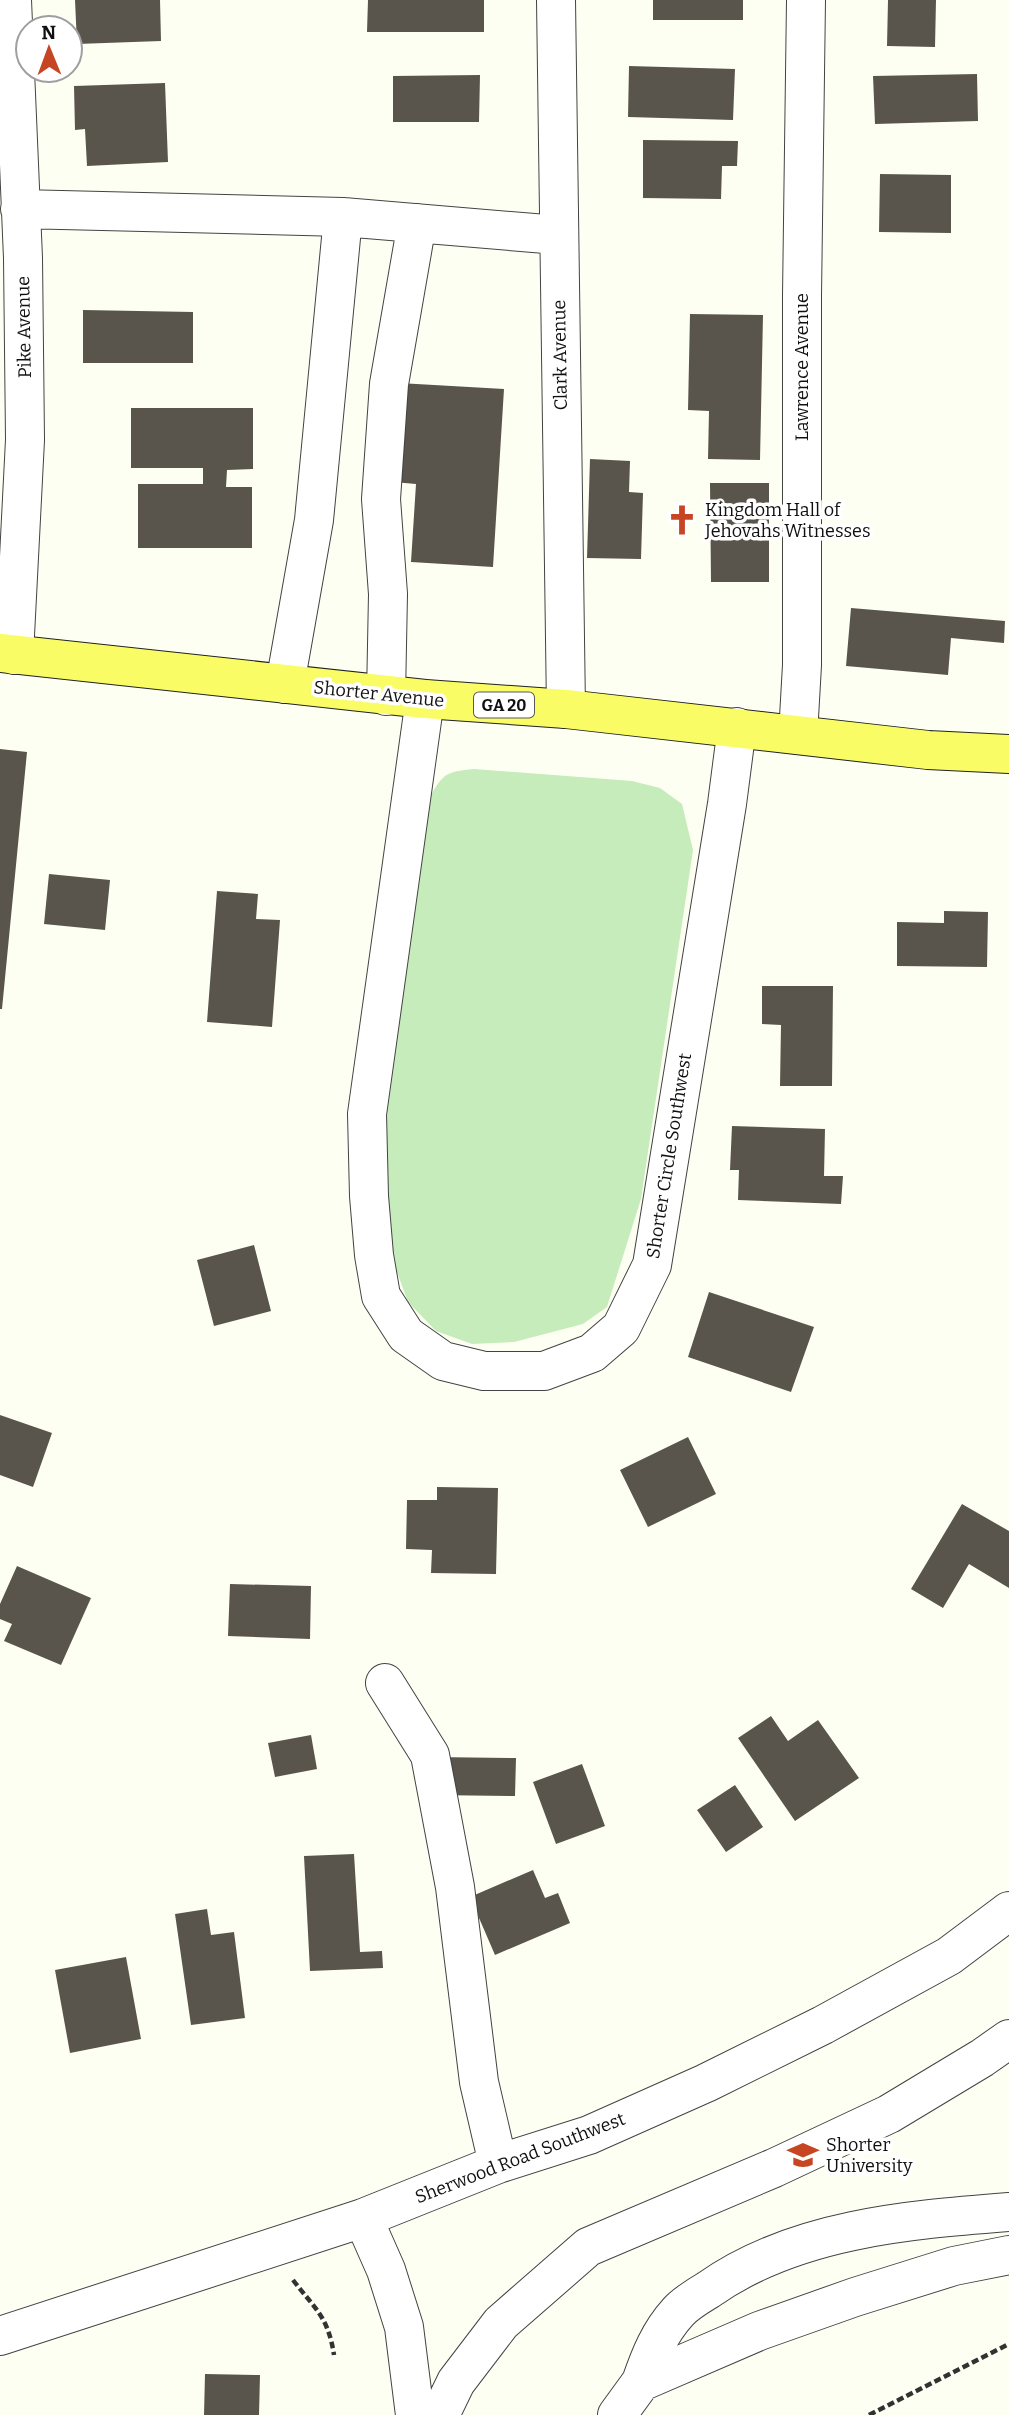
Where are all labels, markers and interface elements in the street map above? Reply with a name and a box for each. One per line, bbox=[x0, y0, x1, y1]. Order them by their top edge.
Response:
north arrow bbox=[14, 14, 84, 84]
text: N bbox=[41, 21, 57, 44]
street label: Pike Avenue bbox=[12, 276, 36, 378]
street label: Lawrence Avenue bbox=[791, 293, 813, 441]
street label: Clark Avenue bbox=[548, 300, 572, 410]
place label: Kingdom Hall of Jehovahs Witnesses bbox=[704, 499, 871, 542]
church icon: Kingdom Hall of Jehovahs Witnesses bbox=[665, 503, 699, 537]
street label: Shorter Avenue bbox=[313, 676, 445, 712]
road number: GA 20 bbox=[474, 692, 534, 718]
street label: Shorter Circle Southwest bbox=[642, 1051, 696, 1260]
street label: Sherwood Road Southwest bbox=[412, 2108, 629, 2208]
place label: Shorter University bbox=[826, 2134, 913, 2177]
school or university icon: Shorter University bbox=[786, 2138, 820, 2172]

